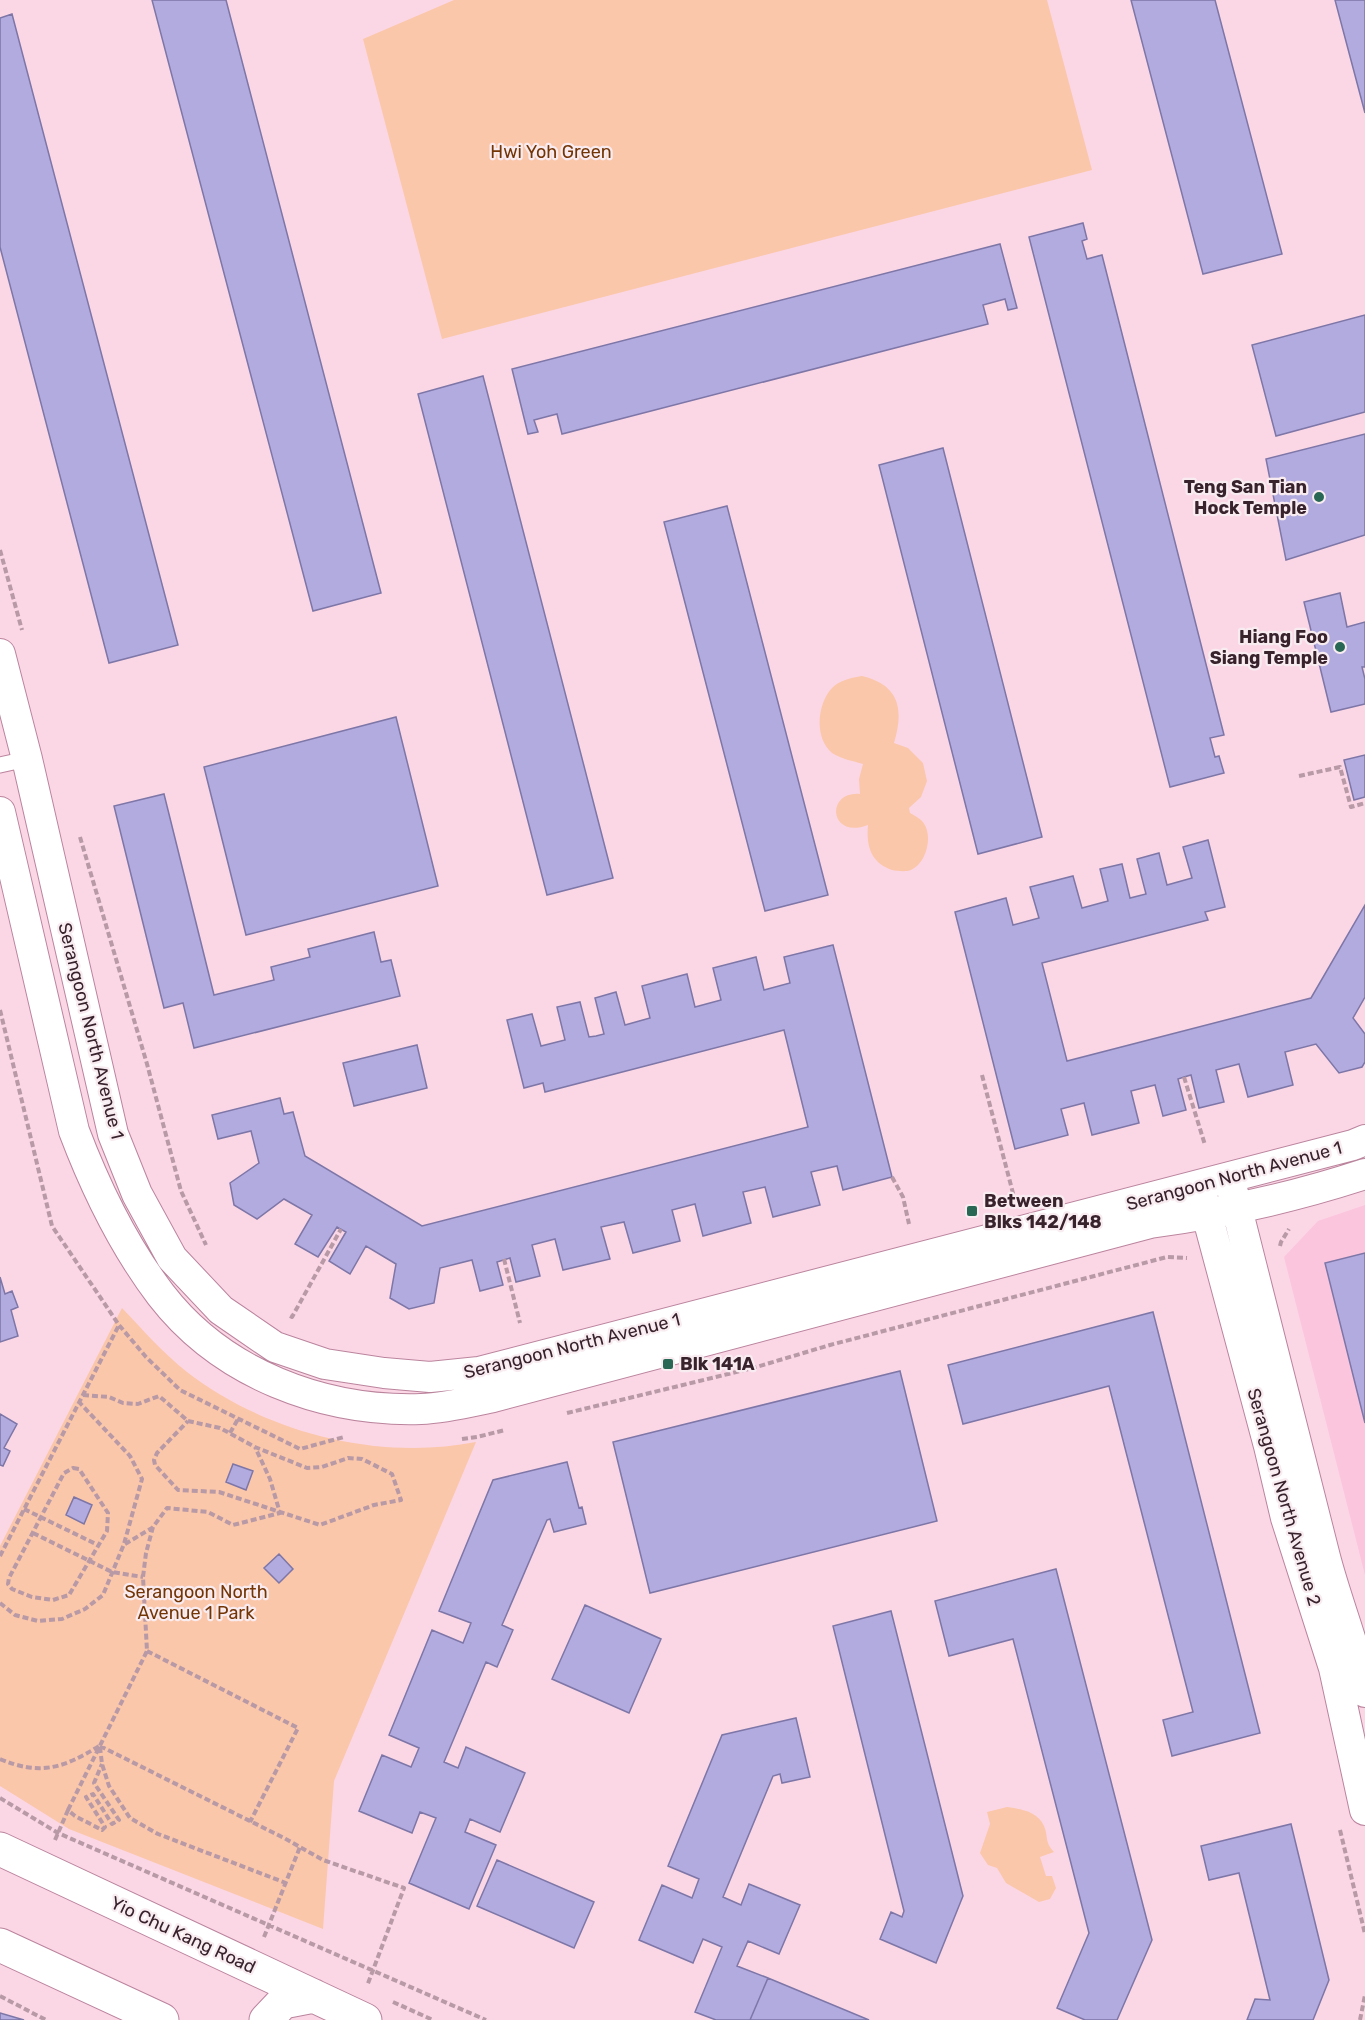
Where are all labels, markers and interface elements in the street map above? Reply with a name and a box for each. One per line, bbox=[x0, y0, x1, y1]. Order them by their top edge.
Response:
park label: Hwi Yoh Green bbox=[490, 141, 612, 163]
place label: Teng San Tian Hock Temple bbox=[1184, 476, 1307, 519]
marker: Teng San Tian Hock Temple bbox=[1312, 490, 1326, 504]
place label: Hiang Foo Siang Temple bbox=[1210, 626, 1328, 669]
marker: Hiang Foo Siang Temple bbox=[1333, 640, 1347, 654]
street label: Serangoon North Avenue 1 bbox=[53, 920, 129, 1142]
street label: Serangoon North Avenue 1 bbox=[1124, 1137, 1344, 1215]
place label: Between Blks 142/148 bbox=[984, 1190, 1102, 1233]
marker: Between Blks 142/148 bbox=[965, 1204, 979, 1218]
street label: Serangoon North Avenue 1 bbox=[461, 1308, 683, 1384]
place label: Blk 141A bbox=[680, 1353, 755, 1375]
marker: Blk 141A bbox=[661, 1357, 675, 1371]
street label: Serangoon North Avenue 2 bbox=[1242, 1386, 1326, 1608]
park label: Serangoon North Avenue 1 Park bbox=[124, 1581, 268, 1624]
street label: Yio Chu Kang Road bbox=[107, 1892, 259, 1978]

